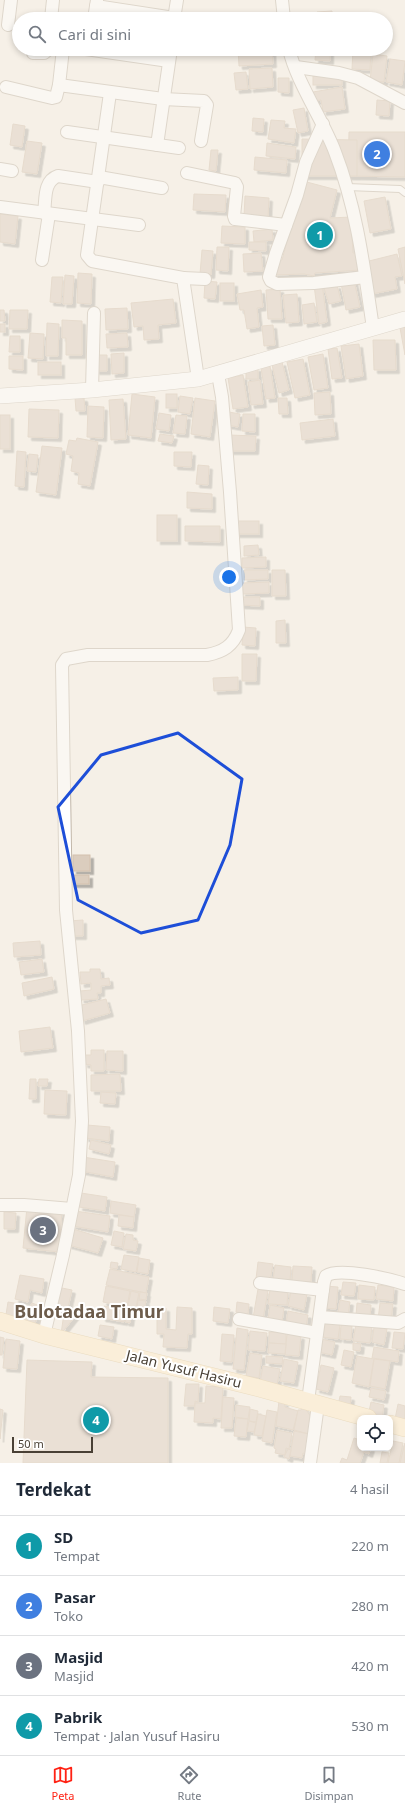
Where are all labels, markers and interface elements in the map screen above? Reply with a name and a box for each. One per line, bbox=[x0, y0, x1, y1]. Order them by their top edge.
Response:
search box bbox=[12, 12, 393, 56]
icon: search bbox=[26, 23, 48, 45]
text: Cari di sini bbox=[58, 24, 131, 44]
pin: 2 bbox=[364, 139, 390, 169]
pin: 1 bbox=[307, 220, 333, 250]
your location bbox=[219, 567, 239, 587]
pin: 3 bbox=[30, 1215, 56, 1245]
district label: Bulotadaa Timur bbox=[14, 1299, 164, 1323]
street label: Jalan Yusuf Hasiru bbox=[122, 1344, 244, 1392]
pin: 4 bbox=[83, 1405, 109, 1435]
map controls bbox=[357, 1415, 393, 1451]
button: locate bbox=[357, 1415, 393, 1451]
scale bar bbox=[12, 1435, 93, 1454]
text: 50 m bbox=[18, 1436, 44, 1451]
text: Terdekat bbox=[16, 1478, 91, 1501]
text: 4 hasil bbox=[350, 1480, 389, 1498]
text: SD bbox=[54, 1527, 73, 1547]
text: 1 bbox=[25, 1537, 33, 1555]
text: 220 m bbox=[351, 1537, 389, 1555]
text: Tempat bbox=[54, 1547, 100, 1565]
text: Pasar bbox=[54, 1587, 96, 1607]
text: 2 bbox=[25, 1597, 33, 1615]
text: 280 m bbox=[351, 1597, 389, 1615]
text: Toko bbox=[54, 1607, 83, 1625]
text: Masjid bbox=[54, 1647, 103, 1667]
text: 3 bbox=[25, 1657, 33, 1675]
text: 420 m bbox=[351, 1657, 389, 1675]
text: Masjid bbox=[54, 1667, 94, 1685]
text: Pabrik bbox=[54, 1707, 102, 1727]
text: 4 bbox=[25, 1717, 33, 1735]
text: 530 m bbox=[351, 1717, 389, 1735]
text: Tempat · Jalan Yusuf Hasiru bbox=[54, 1727, 220, 1745]
tab: Peta bbox=[52, 1764, 75, 1803]
tab: Rute bbox=[178, 1764, 201, 1803]
tab: Disimpan bbox=[304, 1764, 353, 1803]

